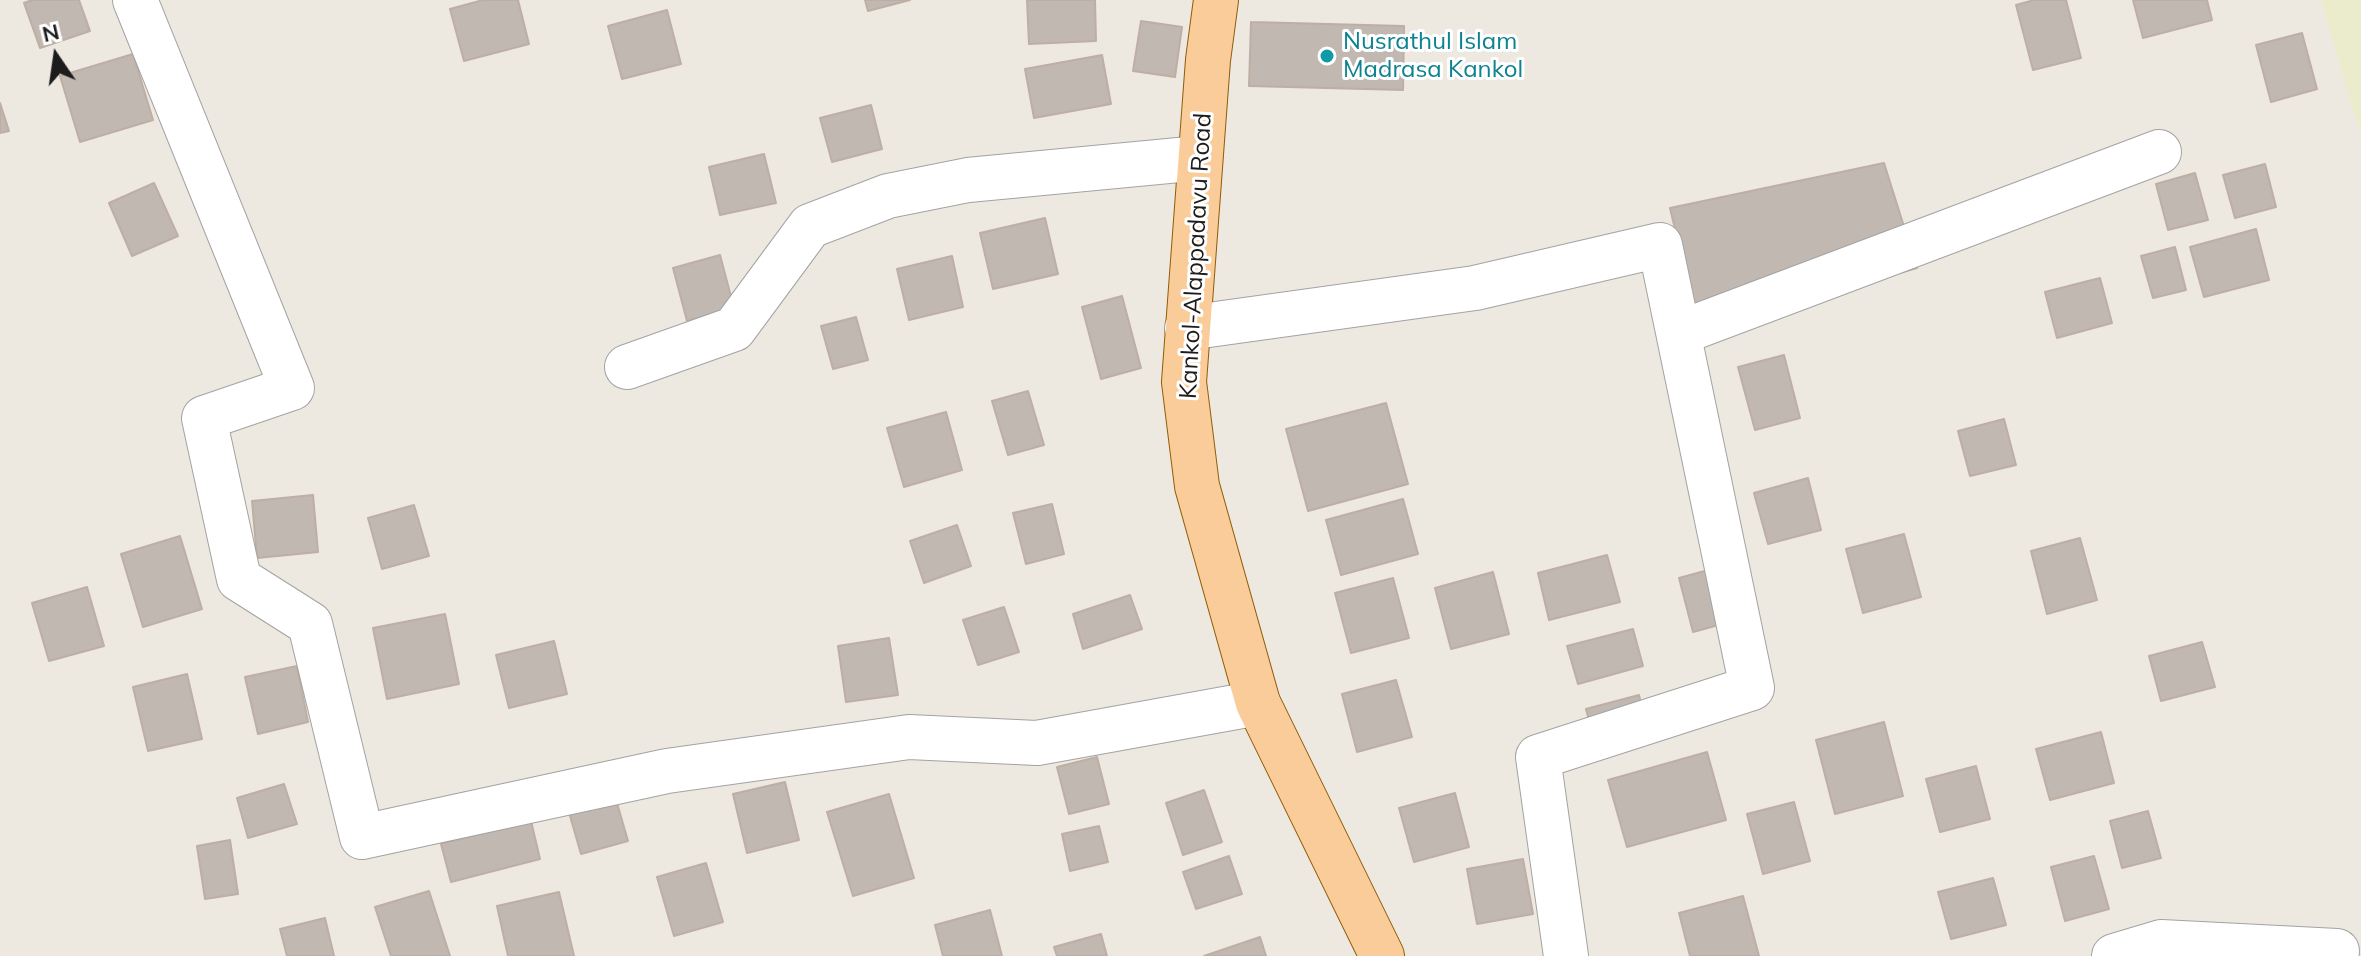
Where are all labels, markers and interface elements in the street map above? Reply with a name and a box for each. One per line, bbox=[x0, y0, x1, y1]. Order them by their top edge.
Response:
north arrow bbox=[16, 16, 96, 96]
text: N bbox=[39, 17, 62, 48]
place label: Nusrathul Islam Madrasa Kankol bbox=[1343, 28, 1523, 84]
marker: Nusrathul Islam Madrasa Kankol bbox=[1318, 47, 1336, 65]
street label: Kankol-Alappadavu Road bbox=[1174, 112, 1218, 400]

